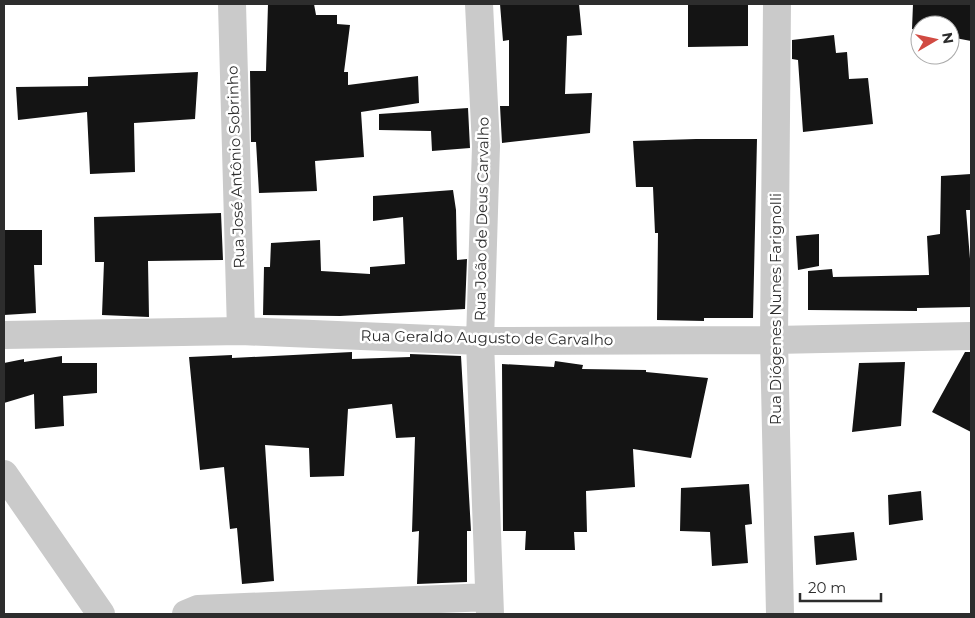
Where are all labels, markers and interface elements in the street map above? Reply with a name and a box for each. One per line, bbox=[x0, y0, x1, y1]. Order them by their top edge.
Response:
north arrow bbox=[910, 15, 960, 65]
text: N bbox=[938, 31, 958, 45]
street label: Rua José Antônio Sobrinho bbox=[222, 65, 249, 269]
street label: Rua João de Deus Carvalho bbox=[470, 117, 493, 321]
street label: Rua Diógenes Nunes Farignolli bbox=[766, 193, 785, 425]
street label: Rua Geraldo Augusto de Carvalho bbox=[361, 326, 614, 349]
scale bar bbox=[800, 570, 881, 602]
text: 20 m bbox=[808, 578, 846, 597]

